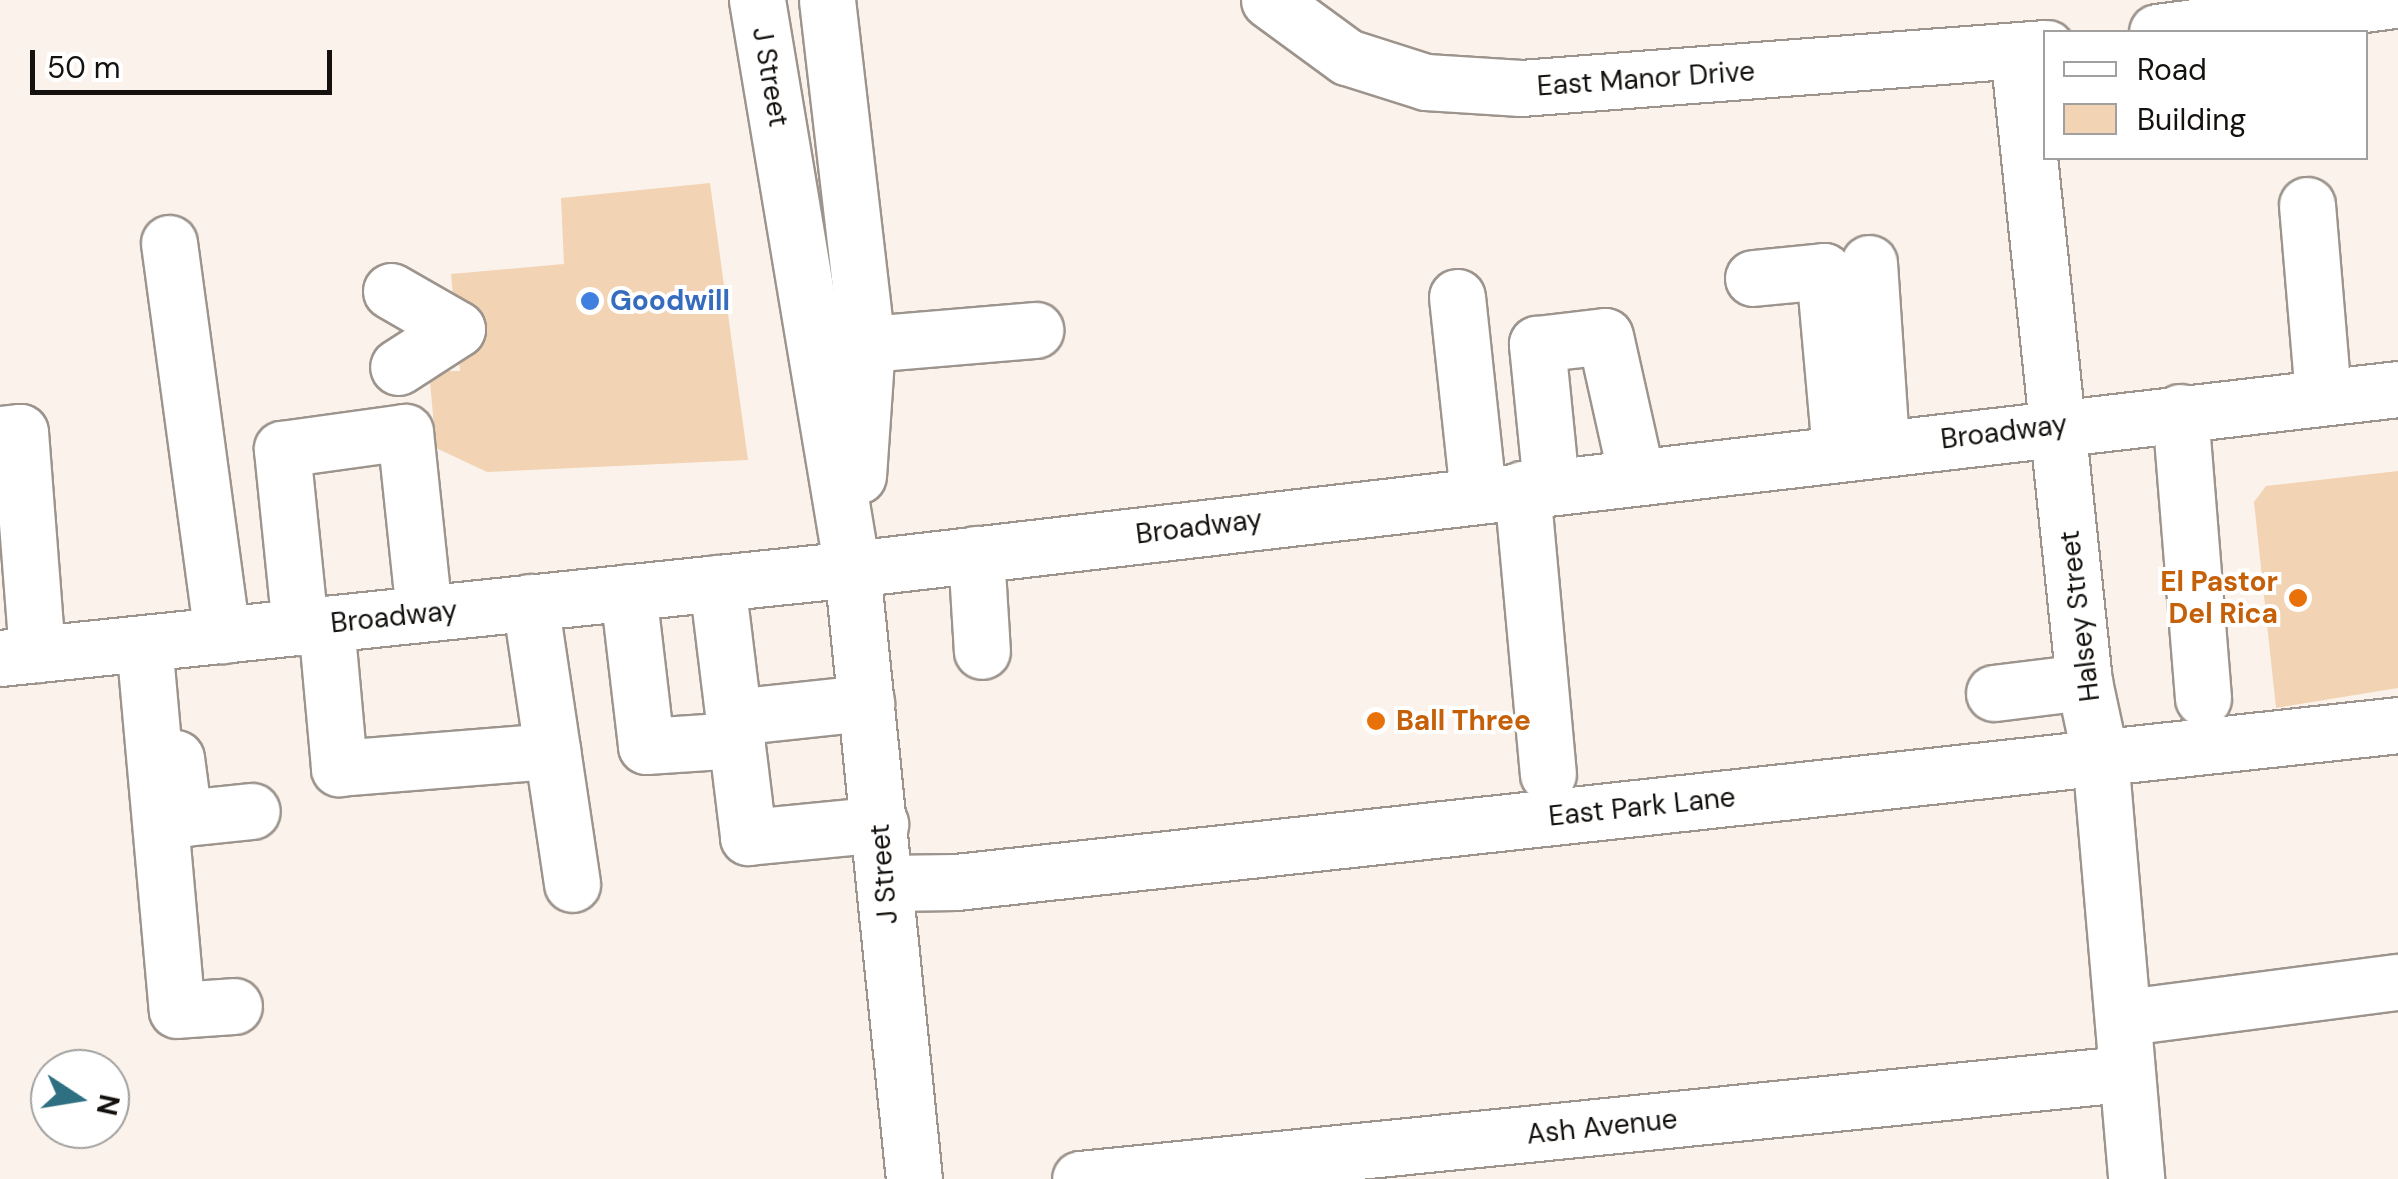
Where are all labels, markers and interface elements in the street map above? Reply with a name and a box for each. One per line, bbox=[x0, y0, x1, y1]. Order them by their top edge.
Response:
street label: J Street bbox=[745, 24, 795, 130]
scale bar bbox=[35, 30, 338, 92]
legend bbox=[2043, 30, 2368, 160]
text: 50 m bbox=[47, 48, 121, 87]
text: Road bbox=[2137, 50, 2207, 89]
street label: East Manor Drive bbox=[1536, 55, 1756, 103]
text: Building bbox=[2137, 100, 2246, 139]
place label: Goodwill bbox=[610, 284, 730, 318]
marker: Goodwill bbox=[579, 290, 601, 312]
street label: Broadway bbox=[1939, 408, 2069, 456]
street label: Broadway bbox=[1134, 503, 1264, 551]
street label: Halsey Street bbox=[2053, 528, 2107, 704]
place label: El Pastor Del Rica bbox=[2160, 565, 2278, 631]
marker: El Pastor Del Rica bbox=[2287, 587, 2309, 609]
street label: Broadway bbox=[329, 594, 459, 640]
place label: Ball Three bbox=[1396, 704, 1531, 738]
marker: Ball Three bbox=[1365, 710, 1387, 732]
street label: East Park Lane bbox=[1547, 780, 1737, 834]
street label: J Street bbox=[863, 822, 905, 926]
north arrow bbox=[30, 1049, 130, 1149]
text: N bbox=[88, 1091, 128, 1119]
street label: Ash Avenue bbox=[1525, 1102, 1679, 1152]

